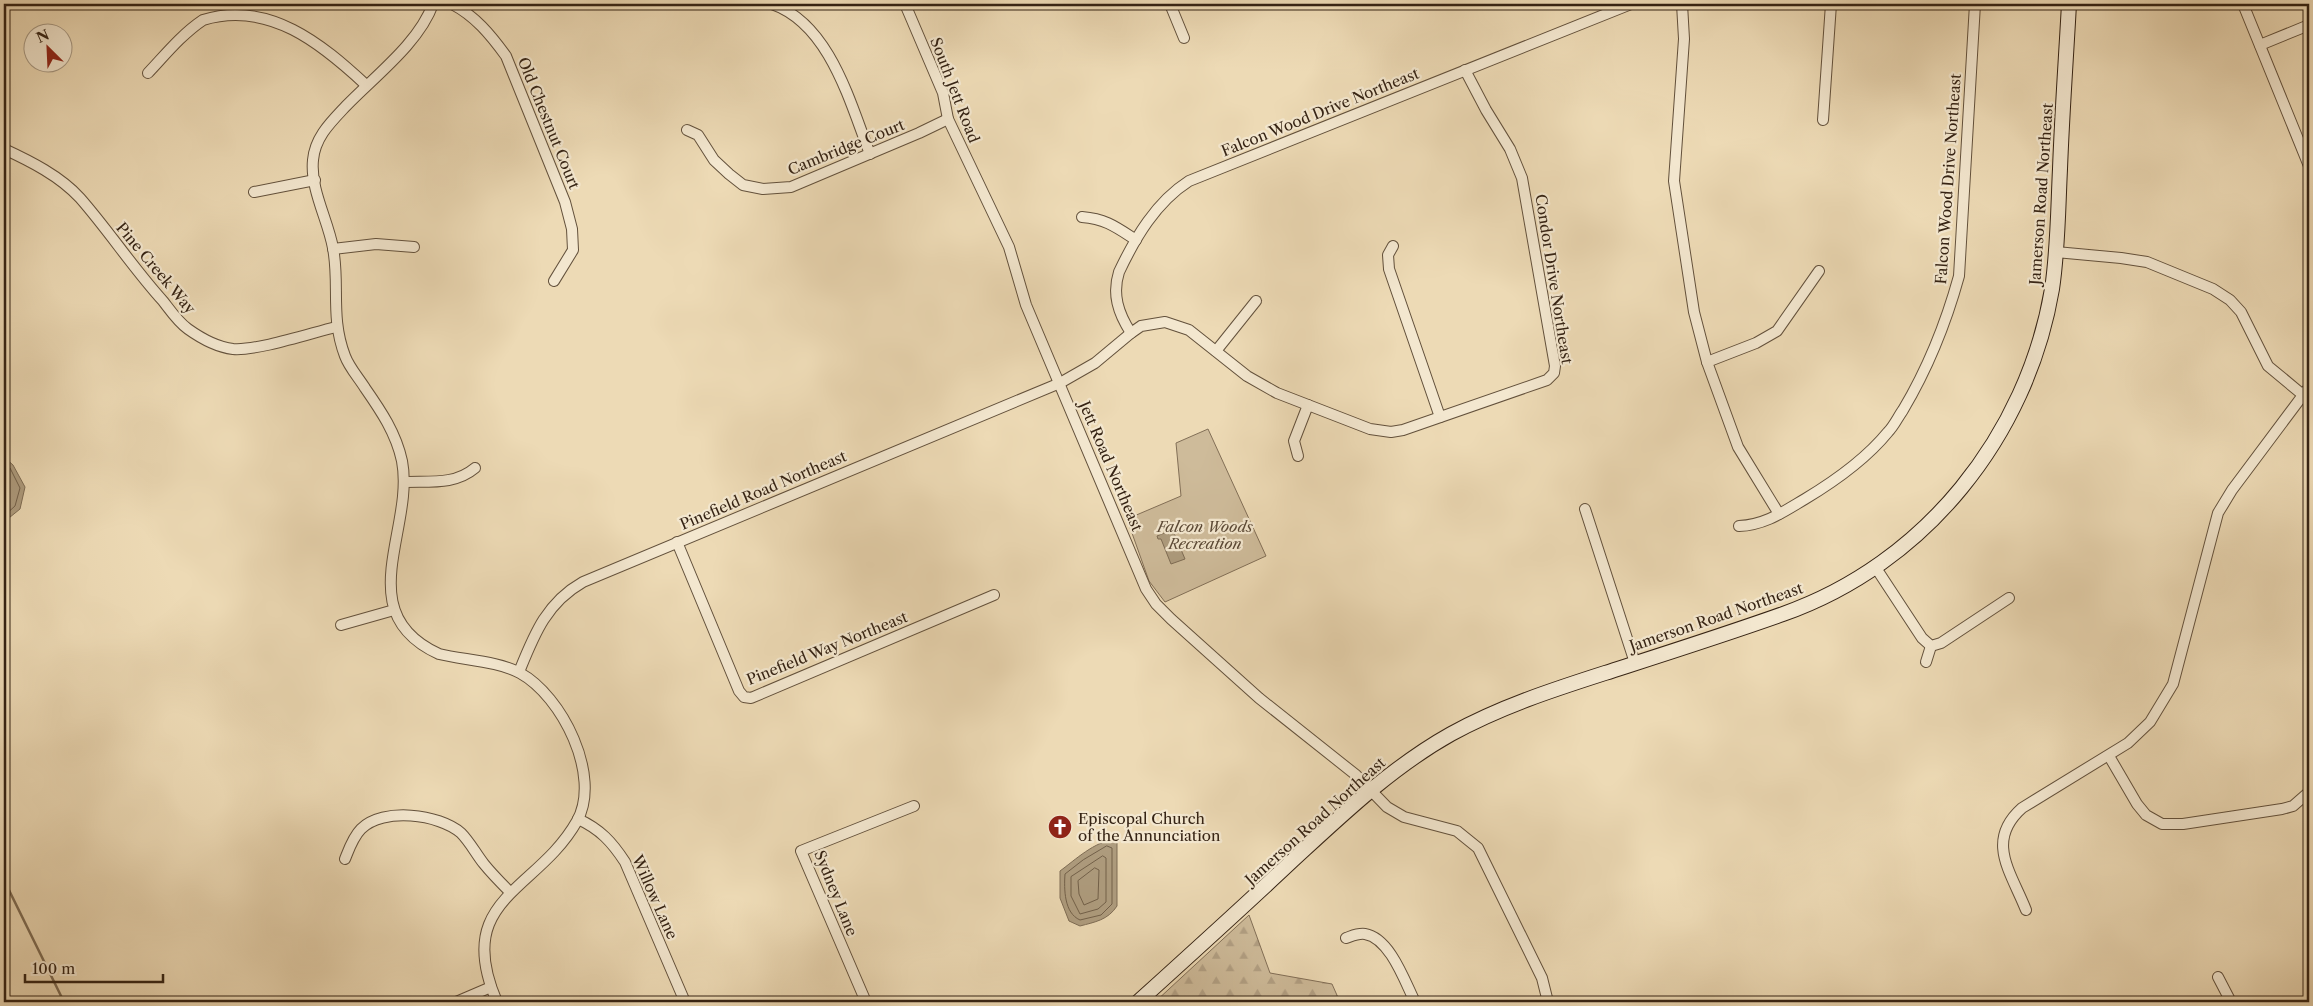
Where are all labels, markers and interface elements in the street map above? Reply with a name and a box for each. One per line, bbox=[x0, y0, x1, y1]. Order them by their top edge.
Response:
north arrow bbox=[22, 22, 72, 72]
text: N bbox=[33, 25, 52, 47]
street label: South Jett Road bbox=[926, 35, 984, 145]
street label: Old Chestnut Court bbox=[514, 54, 584, 192]
street label: Falcon Wood Drive Northeast bbox=[1218, 63, 1422, 160]
street label: Falcon Wood Drive Northeast bbox=[1931, 72, 1965, 285]
street label: Jamerson Road Northeast bbox=[2025, 102, 2057, 288]
street label: Cambridge Court bbox=[785, 115, 908, 179]
street label: Condor Drive Northeast bbox=[1531, 193, 1577, 366]
street label: Pine Creek Way bbox=[112, 218, 200, 318]
street label: Jett Road Northeast bbox=[1074, 396, 1147, 535]
street label: Pinefield Road Northeast bbox=[677, 446, 850, 534]
park label: Falcon Woods Recreation bbox=[1156, 517, 1253, 553]
street label: Jamerson Road Northeast bbox=[1625, 578, 1806, 656]
street label: Pinefield Way Northeast bbox=[744, 607, 911, 689]
street label: Jamerson Road Northeast bbox=[1239, 753, 1390, 890]
place label: Episcopal Church of the Annunciation bbox=[1078, 809, 1221, 845]
church icon: Episcopal Church of the Annunciation bbox=[1047, 814, 1073, 840]
street label: Sydney Lane bbox=[810, 847, 862, 939]
street label: Willow Lane bbox=[628, 851, 682, 942]
scale bar bbox=[25, 951, 162, 983]
text: 100 m bbox=[32, 959, 75, 978]

